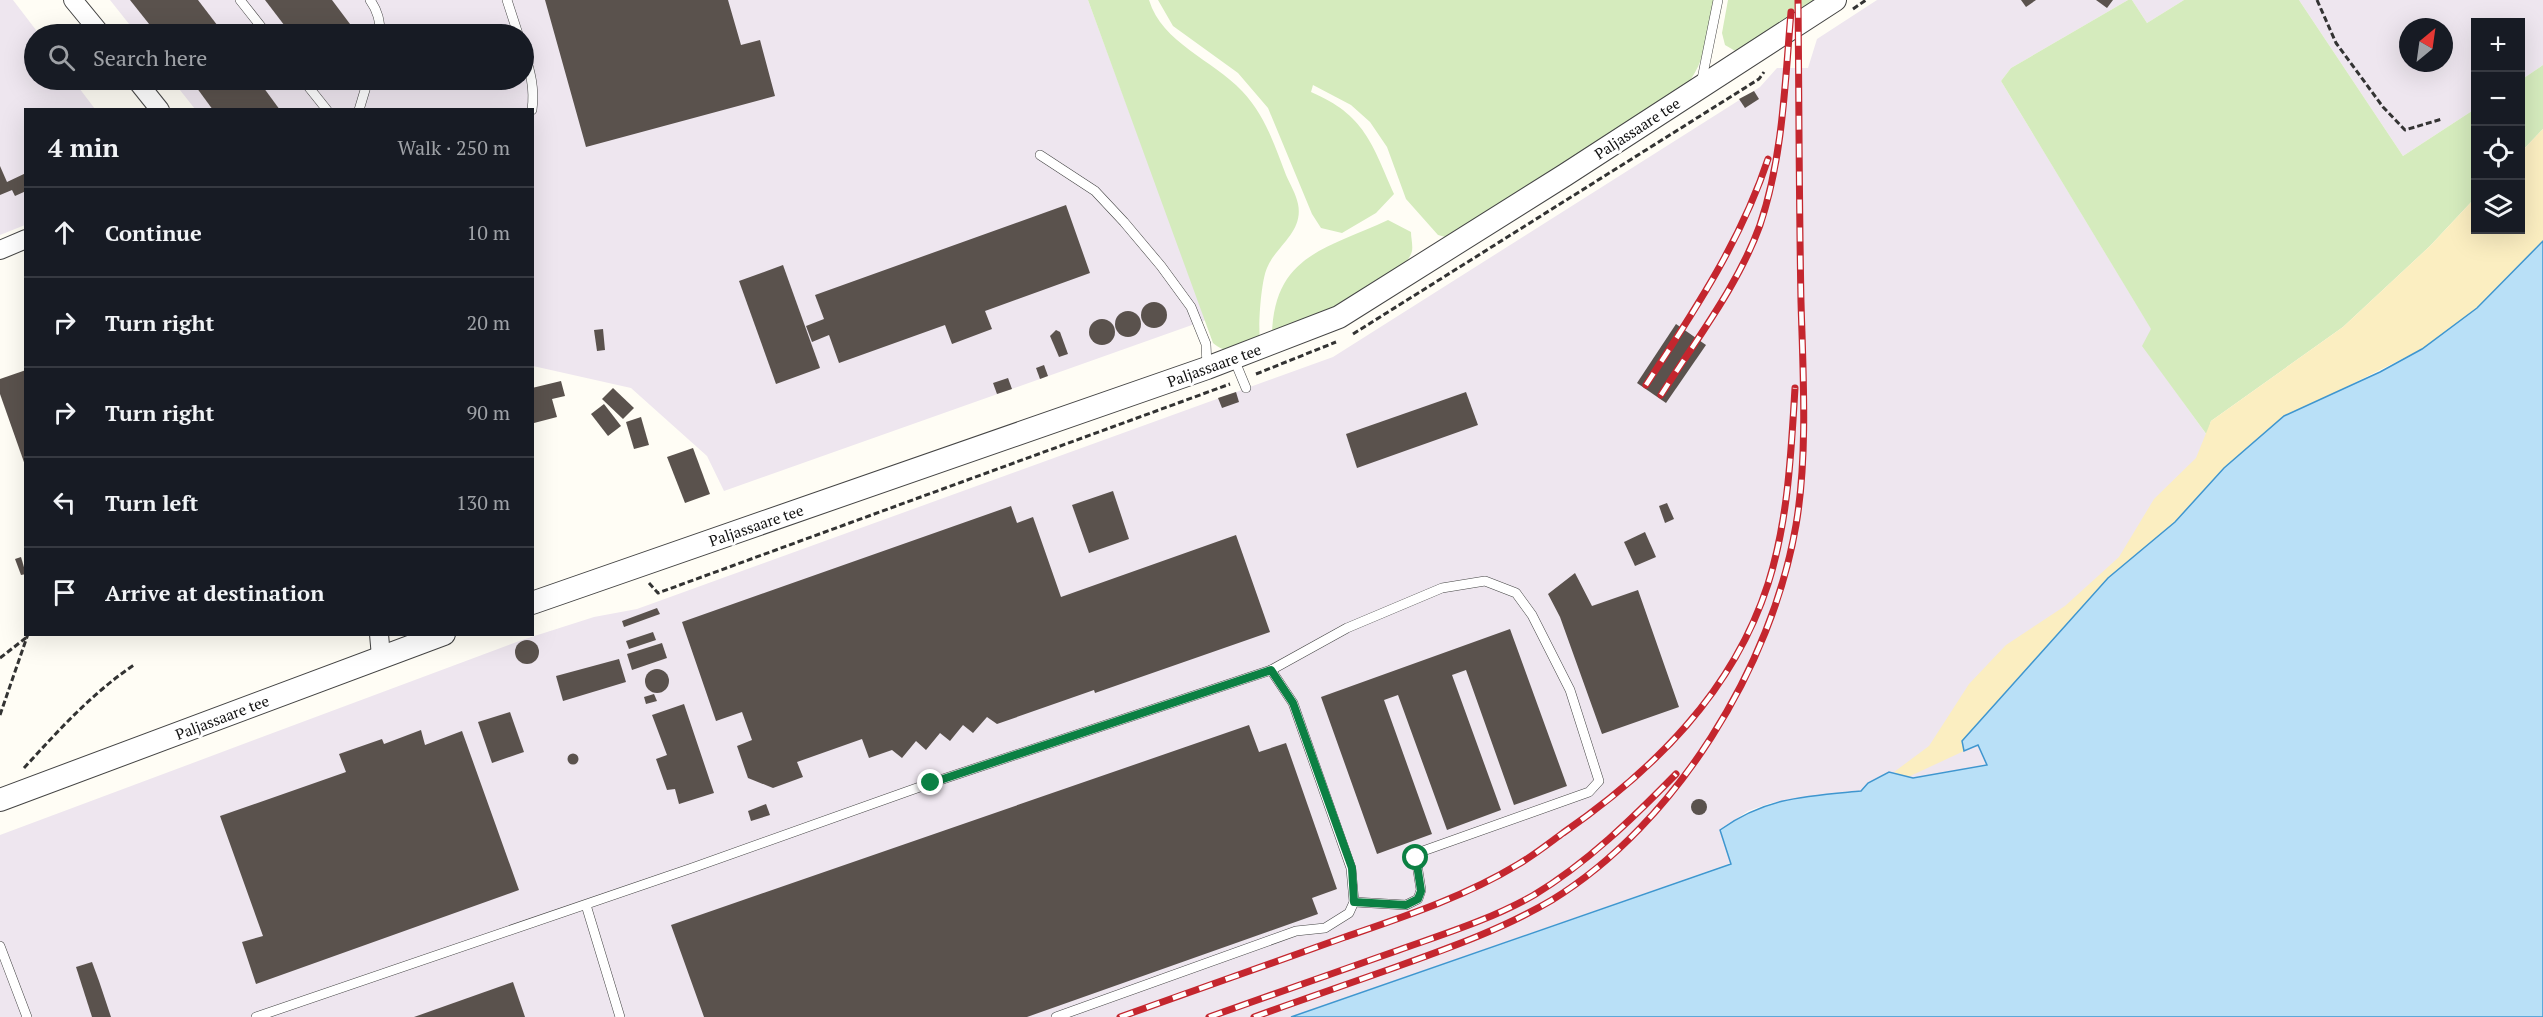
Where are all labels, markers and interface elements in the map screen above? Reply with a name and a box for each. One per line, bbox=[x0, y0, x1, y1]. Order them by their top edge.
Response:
north arrow bbox=[2399, 18, 2453, 72]
map controls bbox=[2471, 18, 2525, 234]
button: + bbox=[2471, 18, 2525, 72]
search box bbox=[24, 24, 534, 90]
icon: search bbox=[45, 41, 78, 74]
text: Search here bbox=[93, 43, 207, 72]
button: − bbox=[2471, 72, 2525, 126]
street label: Paljassaare tee bbox=[1590, 93, 1684, 163]
button: locate bbox=[2471, 126, 2525, 180]
text: 4 min bbox=[48, 130, 119, 164]
text: Walk · 250 m bbox=[398, 134, 510, 161]
button: layers bbox=[2471, 180, 2525, 234]
icon: ahead bbox=[48, 216, 81, 249]
text: Continue bbox=[105, 218, 202, 247]
text: 10 m bbox=[467, 219, 510, 246]
icon: right bbox=[48, 306, 81, 339]
text: Turn right bbox=[105, 308, 214, 337]
text: 20 m bbox=[467, 309, 510, 336]
street label: Paljassaare tee bbox=[1164, 339, 1264, 391]
icon: right bbox=[48, 396, 81, 429]
text: Turn right bbox=[105, 398, 214, 427]
text: 90 m bbox=[467, 399, 510, 426]
icon: left bbox=[48, 486, 81, 519]
text: Turn left bbox=[105, 488, 198, 517]
text: 130 m bbox=[456, 489, 510, 516]
street label: Paljassaare tee bbox=[706, 499, 806, 551]
icon: arrive bbox=[48, 576, 81, 609]
text: Arrive at destination bbox=[105, 578, 324, 607]
street label: Paljassaare tee bbox=[172, 690, 272, 744]
route end bbox=[917, 769, 943, 795]
route start bbox=[1402, 844, 1428, 870]

